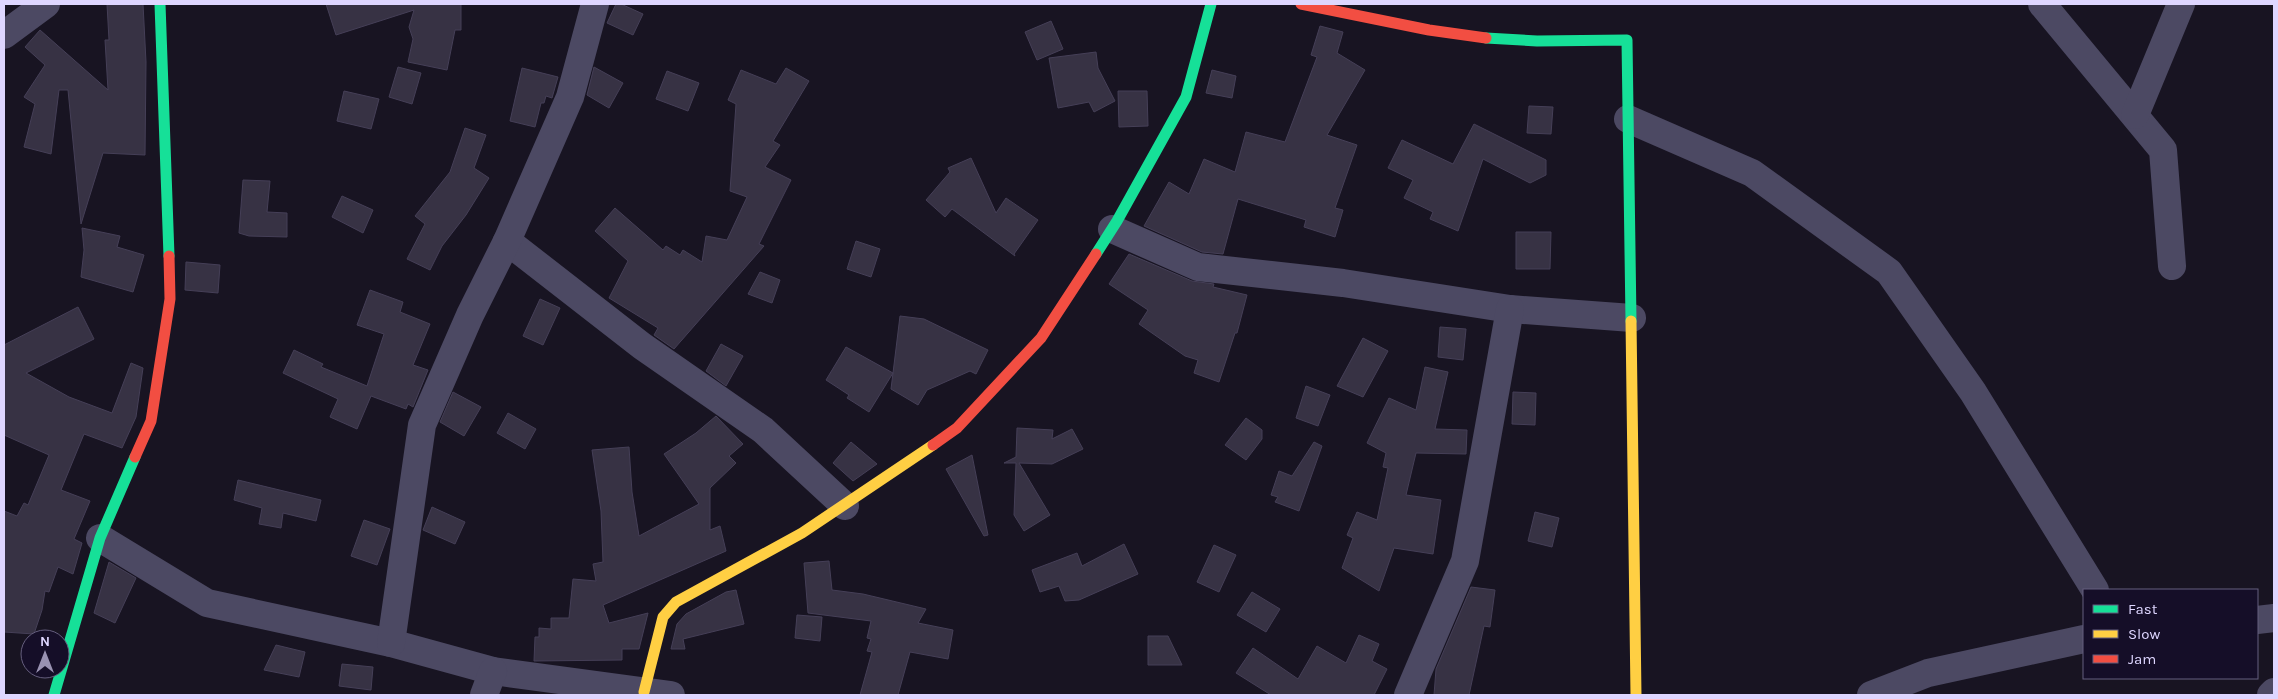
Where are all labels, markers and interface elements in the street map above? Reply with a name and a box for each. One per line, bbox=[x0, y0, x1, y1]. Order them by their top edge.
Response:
legend bbox=[2083, 589, 2258, 679]
text: Fast bbox=[2128, 600, 2158, 618]
text: Slow bbox=[2128, 625, 2160, 643]
north arrow bbox=[20, 629, 70, 679]
text: N bbox=[40, 633, 50, 650]
text: Jam bbox=[2128, 650, 2156, 668]

